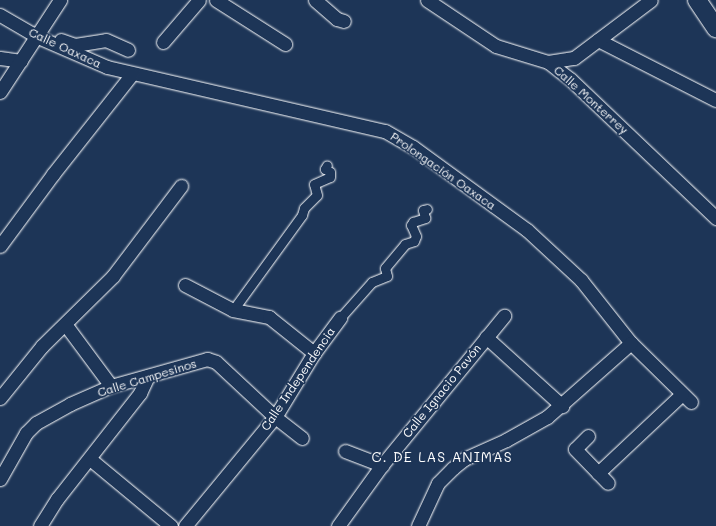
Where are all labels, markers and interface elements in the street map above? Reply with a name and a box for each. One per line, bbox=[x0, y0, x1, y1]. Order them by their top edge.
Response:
street label: Calle Oaxaca bbox=[26, 25, 104, 71]
street label: Calle Monterrey bbox=[551, 63, 631, 137]
street label: Prolongación Oaxaca bbox=[388, 129, 498, 213]
street label: Calle Independencia bbox=[258, 325, 338, 433]
street label: Calle Ignacio Pavón bbox=[400, 341, 484, 441]
street label: Calle Campesinos bbox=[96, 356, 198, 400]
district label: C. DE LAS ANIMAS bbox=[371, 449, 513, 465]

